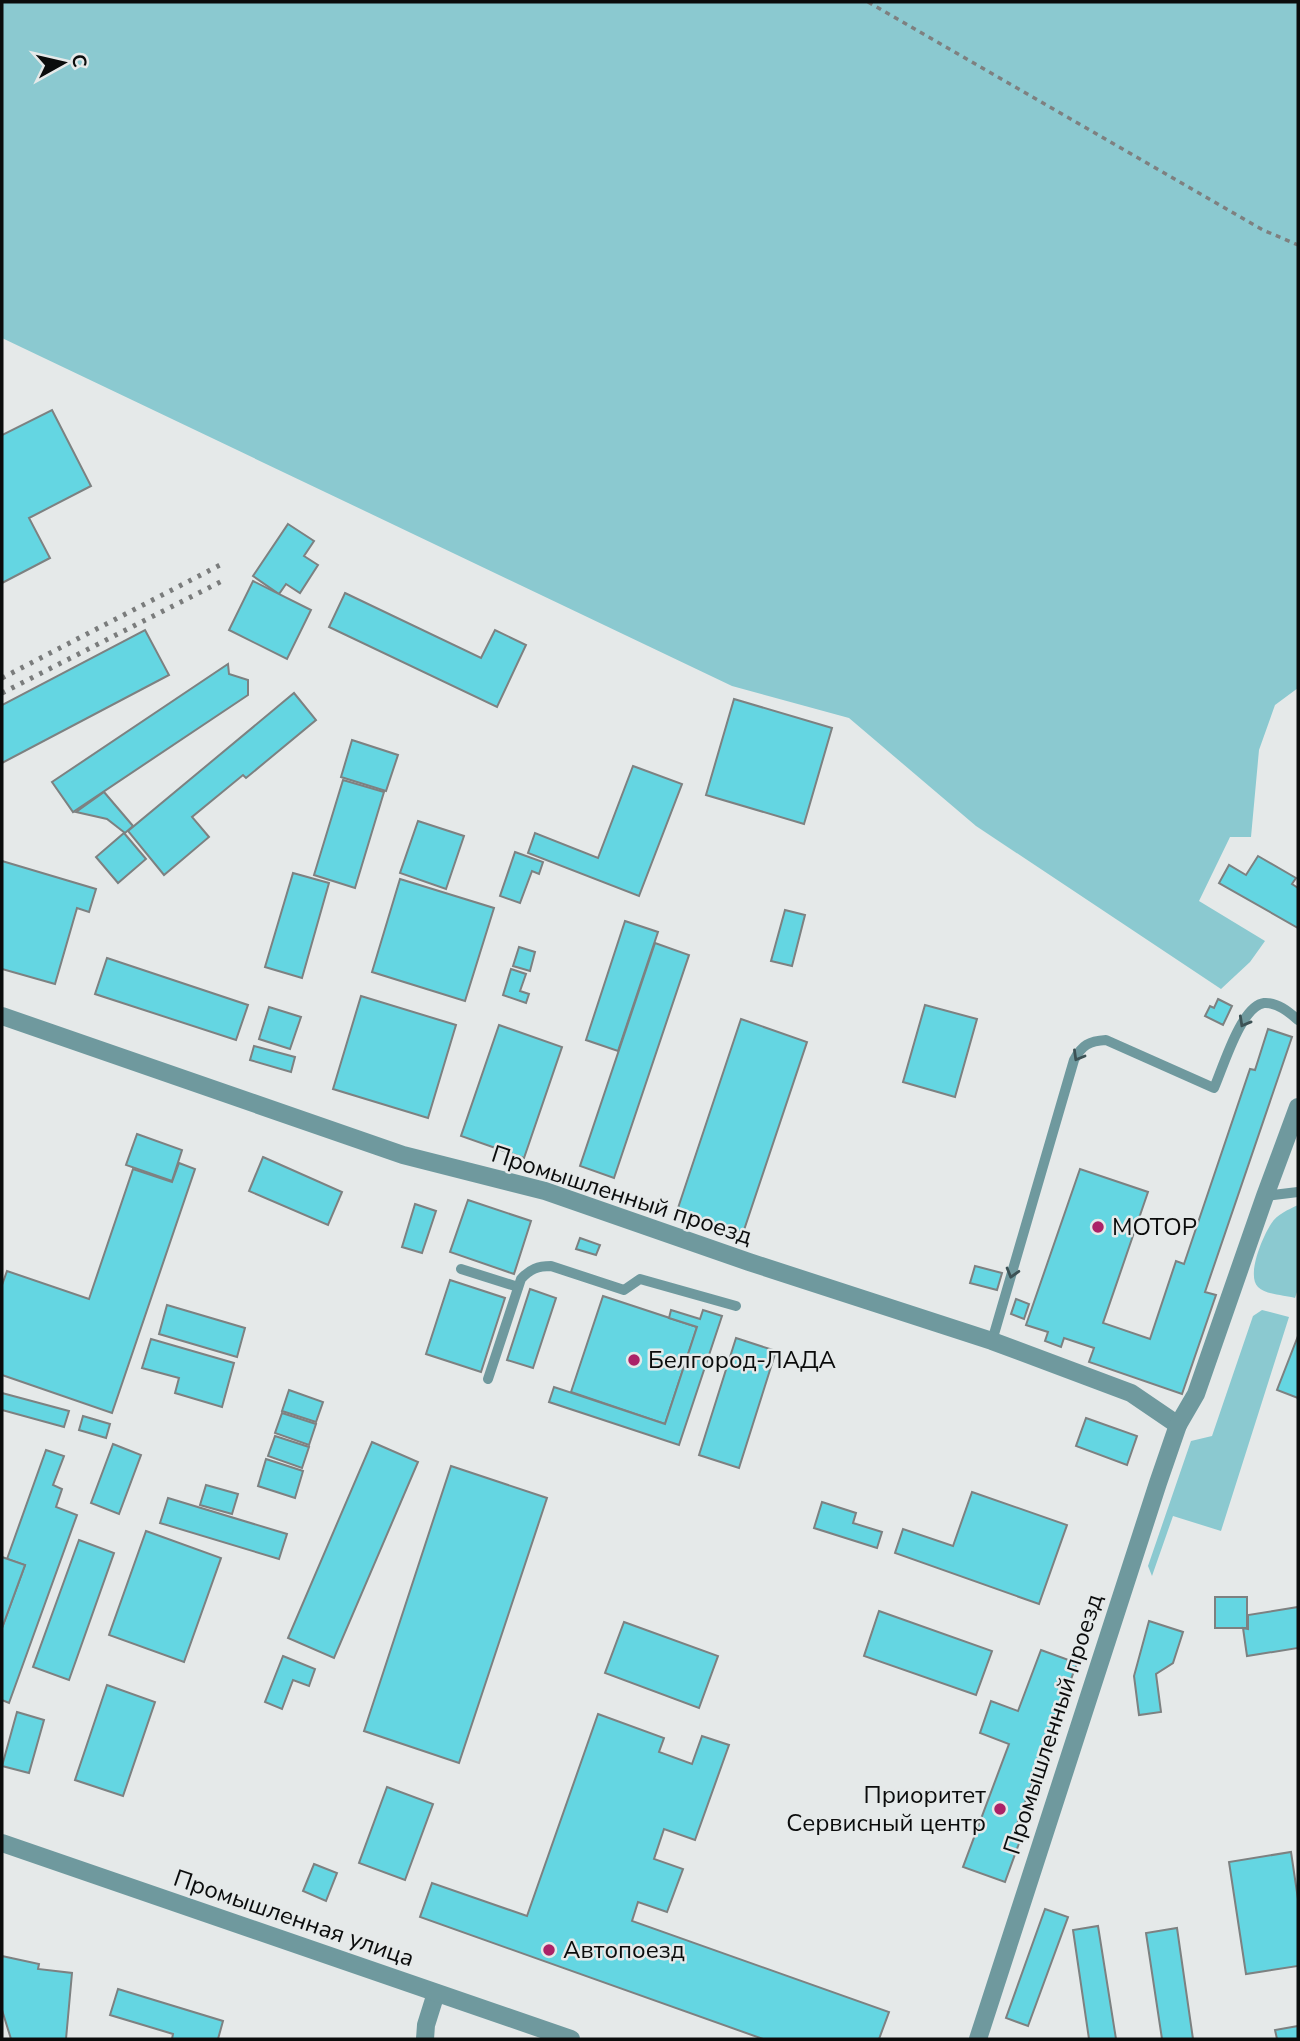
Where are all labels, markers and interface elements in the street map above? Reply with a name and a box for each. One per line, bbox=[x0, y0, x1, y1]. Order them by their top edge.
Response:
north arrow bbox=[28, 28, 98, 98]
text: С bbox=[65, 53, 93, 69]
one-way arrow bbox=[1239, 1014, 1252, 1027]
one-way arrow bbox=[1073, 1048, 1086, 1061]
street label: Промышленный проезд bbox=[488, 1138, 756, 1252]
place label: МОТОР bbox=[1112, 1211, 1197, 1243]
marker: МОТОР bbox=[1090, 1219, 1106, 1235]
one-way arrow bbox=[1006, 1267, 1021, 1279]
place label: Белгород-ЛАДА bbox=[648, 1344, 837, 1376]
marker: Белгород-ЛАДА bbox=[626, 1352, 642, 1368]
street label: Промышленный проезд bbox=[996, 1590, 1110, 1858]
place label: Приоритет Сервисный центр bbox=[786, 1779, 986, 1839]
marker: Приоритет Сервисный центр bbox=[992, 1801, 1008, 1817]
street label: Промышленная улица bbox=[169, 1862, 419, 1974]
place label: Автопоезд bbox=[563, 1934, 685, 1966]
marker: Автопоезд bbox=[541, 1942, 557, 1958]

